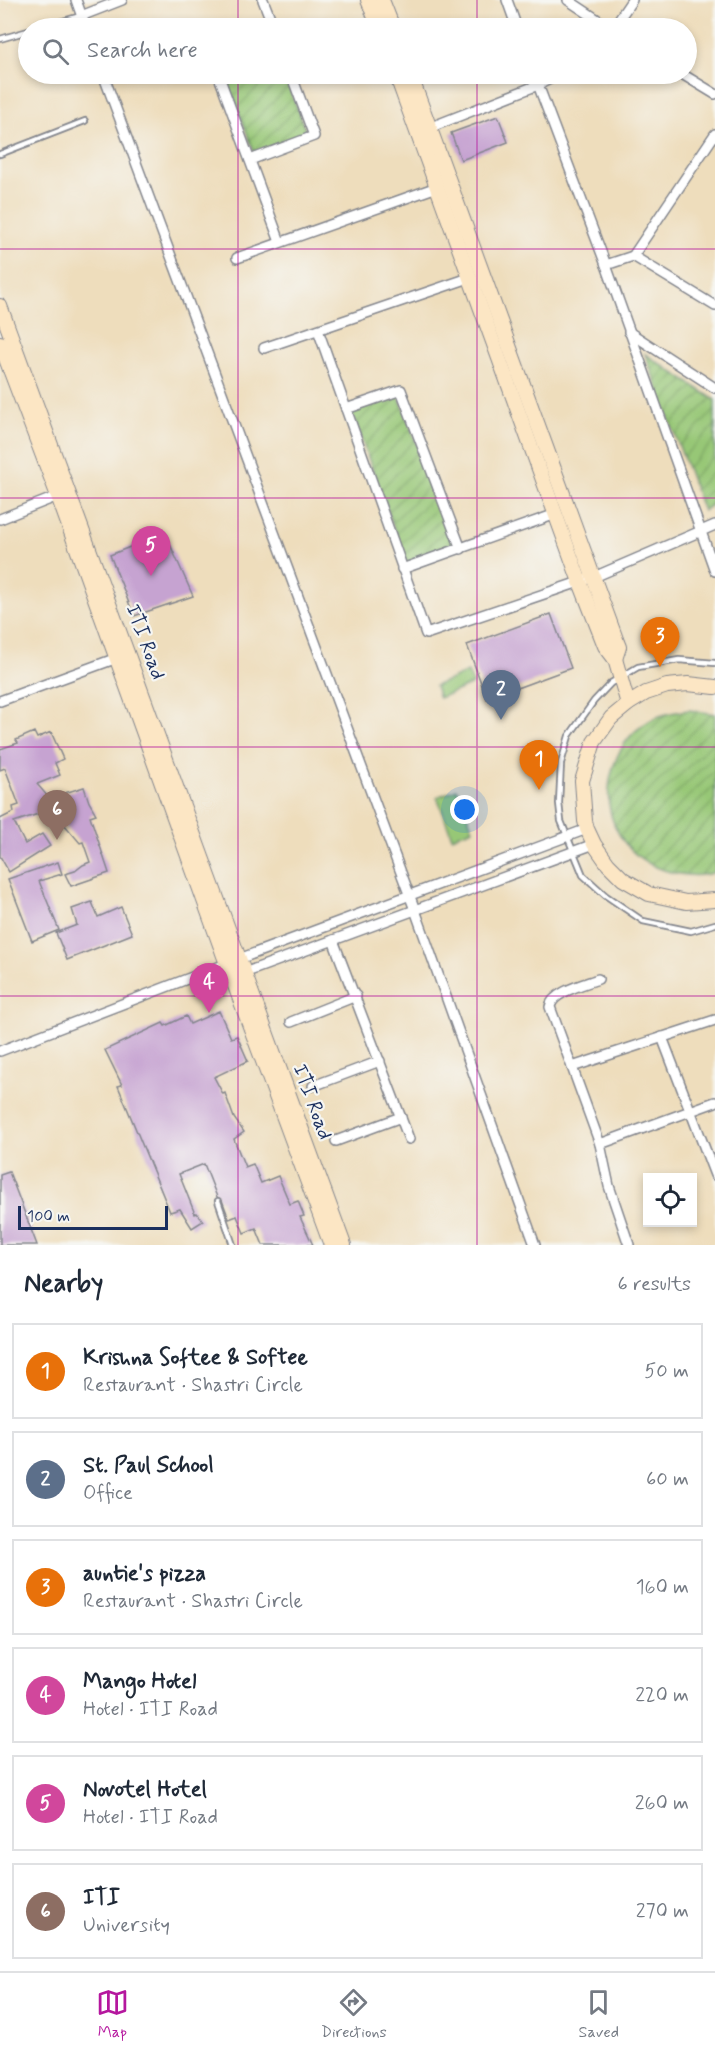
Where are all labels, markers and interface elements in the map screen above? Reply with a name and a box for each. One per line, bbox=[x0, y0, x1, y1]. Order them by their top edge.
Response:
search box bbox=[18, 18, 697, 84]
icon: search bbox=[39, 35, 72, 68]
text: Search here bbox=[87, 37, 198, 65]
pin: 5 bbox=[132, 526, 170, 576]
street label: ITI Road bbox=[119, 600, 171, 684]
pin: 3 bbox=[640, 618, 680, 667]
pin: 2 bbox=[482, 670, 520, 720]
pin: 1 bbox=[520, 740, 558, 790]
pin: 6 bbox=[38, 790, 76, 840]
your location bbox=[450, 795, 479, 824]
pin: 4 bbox=[190, 964, 228, 1013]
street label: ITI Road bbox=[286, 1060, 338, 1144]
map controls bbox=[643, 1173, 697, 1227]
button: locate bbox=[643, 1173, 697, 1227]
scale bar bbox=[18, 1203, 168, 1230]
text: 100 m bbox=[27, 1206, 70, 1227]
text: Nearby bbox=[24, 1267, 103, 1301]
text: 6 results bbox=[618, 1271, 691, 1298]
text: Krishna Softee & Softee bbox=[83, 1344, 308, 1372]
text: 1 bbox=[41, 1358, 50, 1385]
text: 50 m bbox=[644, 1358, 689, 1385]
text: Restaurant · Shastri Circle bbox=[83, 1372, 303, 1399]
text: St. Paul School bbox=[83, 1452, 214, 1480]
text: 2 bbox=[41, 1466, 50, 1493]
text: 60 m bbox=[646, 1466, 689, 1493]
text: Office bbox=[83, 1480, 133, 1507]
text: auntie's pizza bbox=[83, 1560, 206, 1588]
text: 3 bbox=[41, 1574, 50, 1601]
text: 160 m bbox=[636, 1574, 689, 1601]
text: Restaurant · Shastri Circle bbox=[83, 1588, 303, 1615]
text: Mango Hotel bbox=[83, 1668, 196, 1696]
text: 4 bbox=[40, 1682, 51, 1709]
text: 220 m bbox=[635, 1682, 689, 1709]
text: Hotel · ITI Road bbox=[83, 1696, 218, 1723]
text: Novotel Hotel bbox=[83, 1776, 207, 1804]
text: 5 bbox=[40, 1790, 52, 1817]
text: 260 m bbox=[635, 1790, 689, 1817]
text: Hotel · ITI Road bbox=[83, 1804, 218, 1831]
text: ITI bbox=[83, 1884, 120, 1912]
text: 6 bbox=[40, 1898, 51, 1925]
text: 270 m bbox=[636, 1898, 689, 1925]
text: University bbox=[83, 1912, 170, 1939]
tab: Map bbox=[96, 1986, 129, 2043]
tab: Directions bbox=[321, 1986, 387, 2043]
tab: Saved bbox=[579, 1986, 619, 2043]

